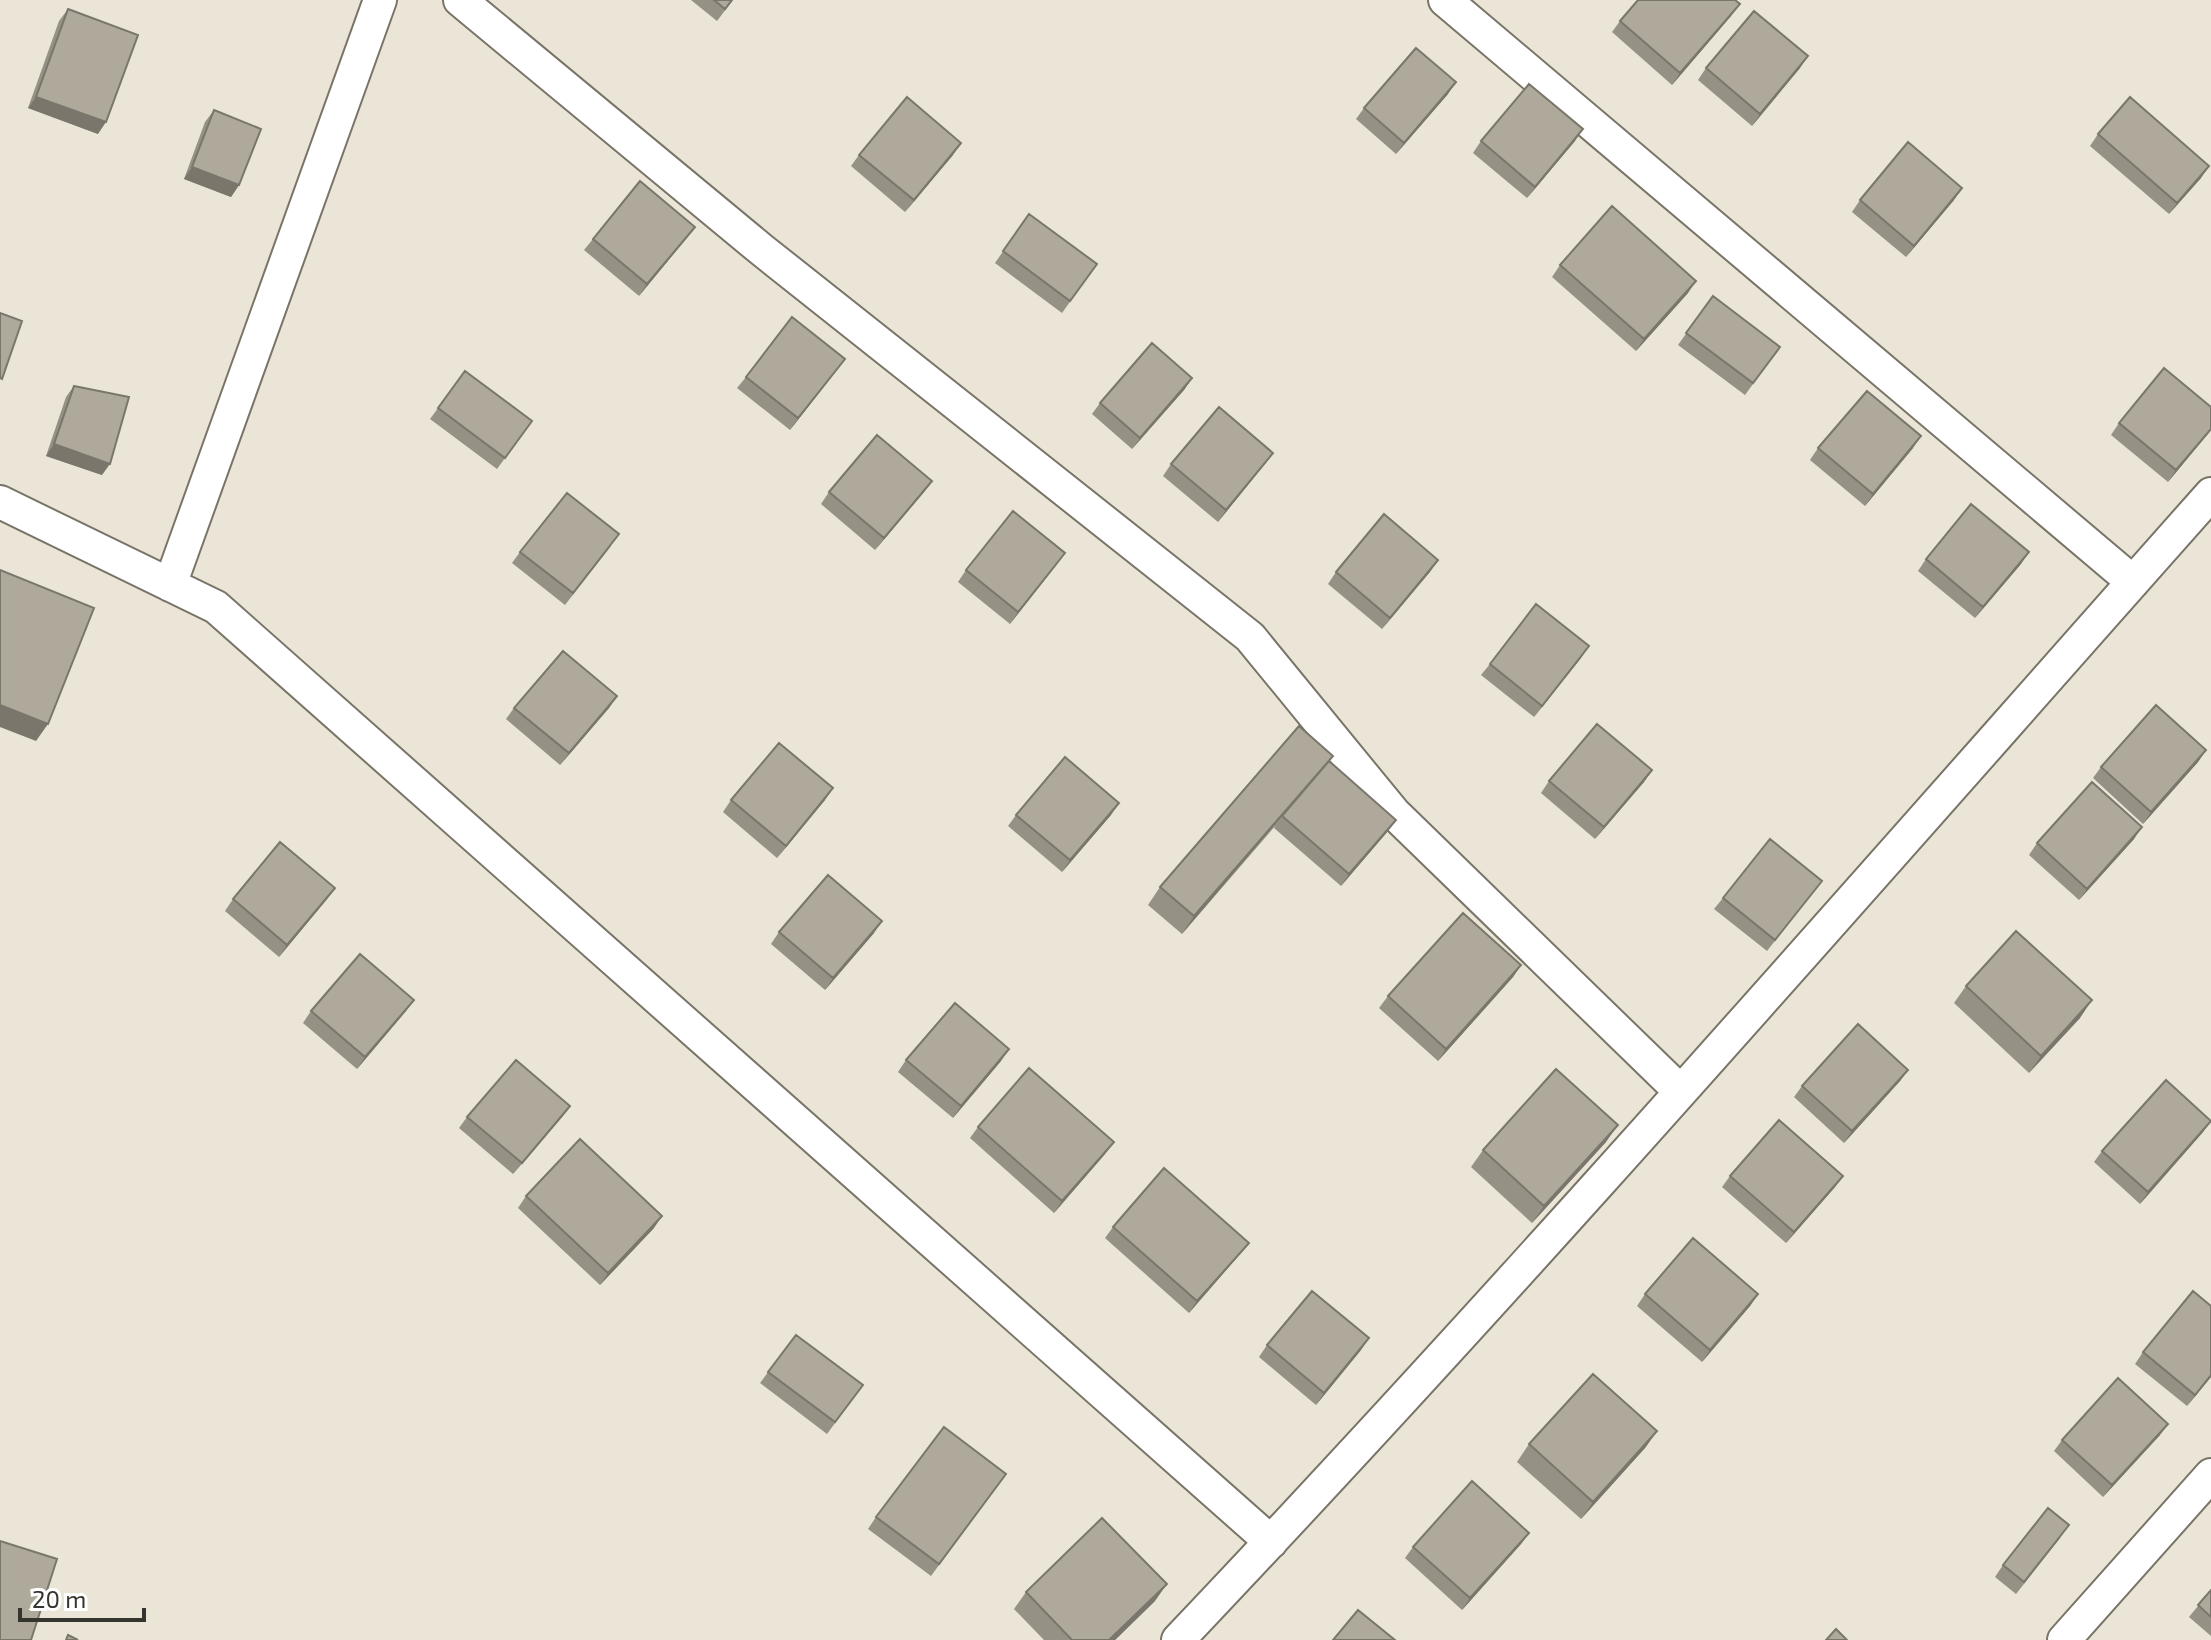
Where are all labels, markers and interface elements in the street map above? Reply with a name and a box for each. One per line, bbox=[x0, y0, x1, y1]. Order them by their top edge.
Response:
scale bar bbox=[20, 1572, 144, 1622]
text: 20 m bbox=[32, 1584, 86, 1613]

